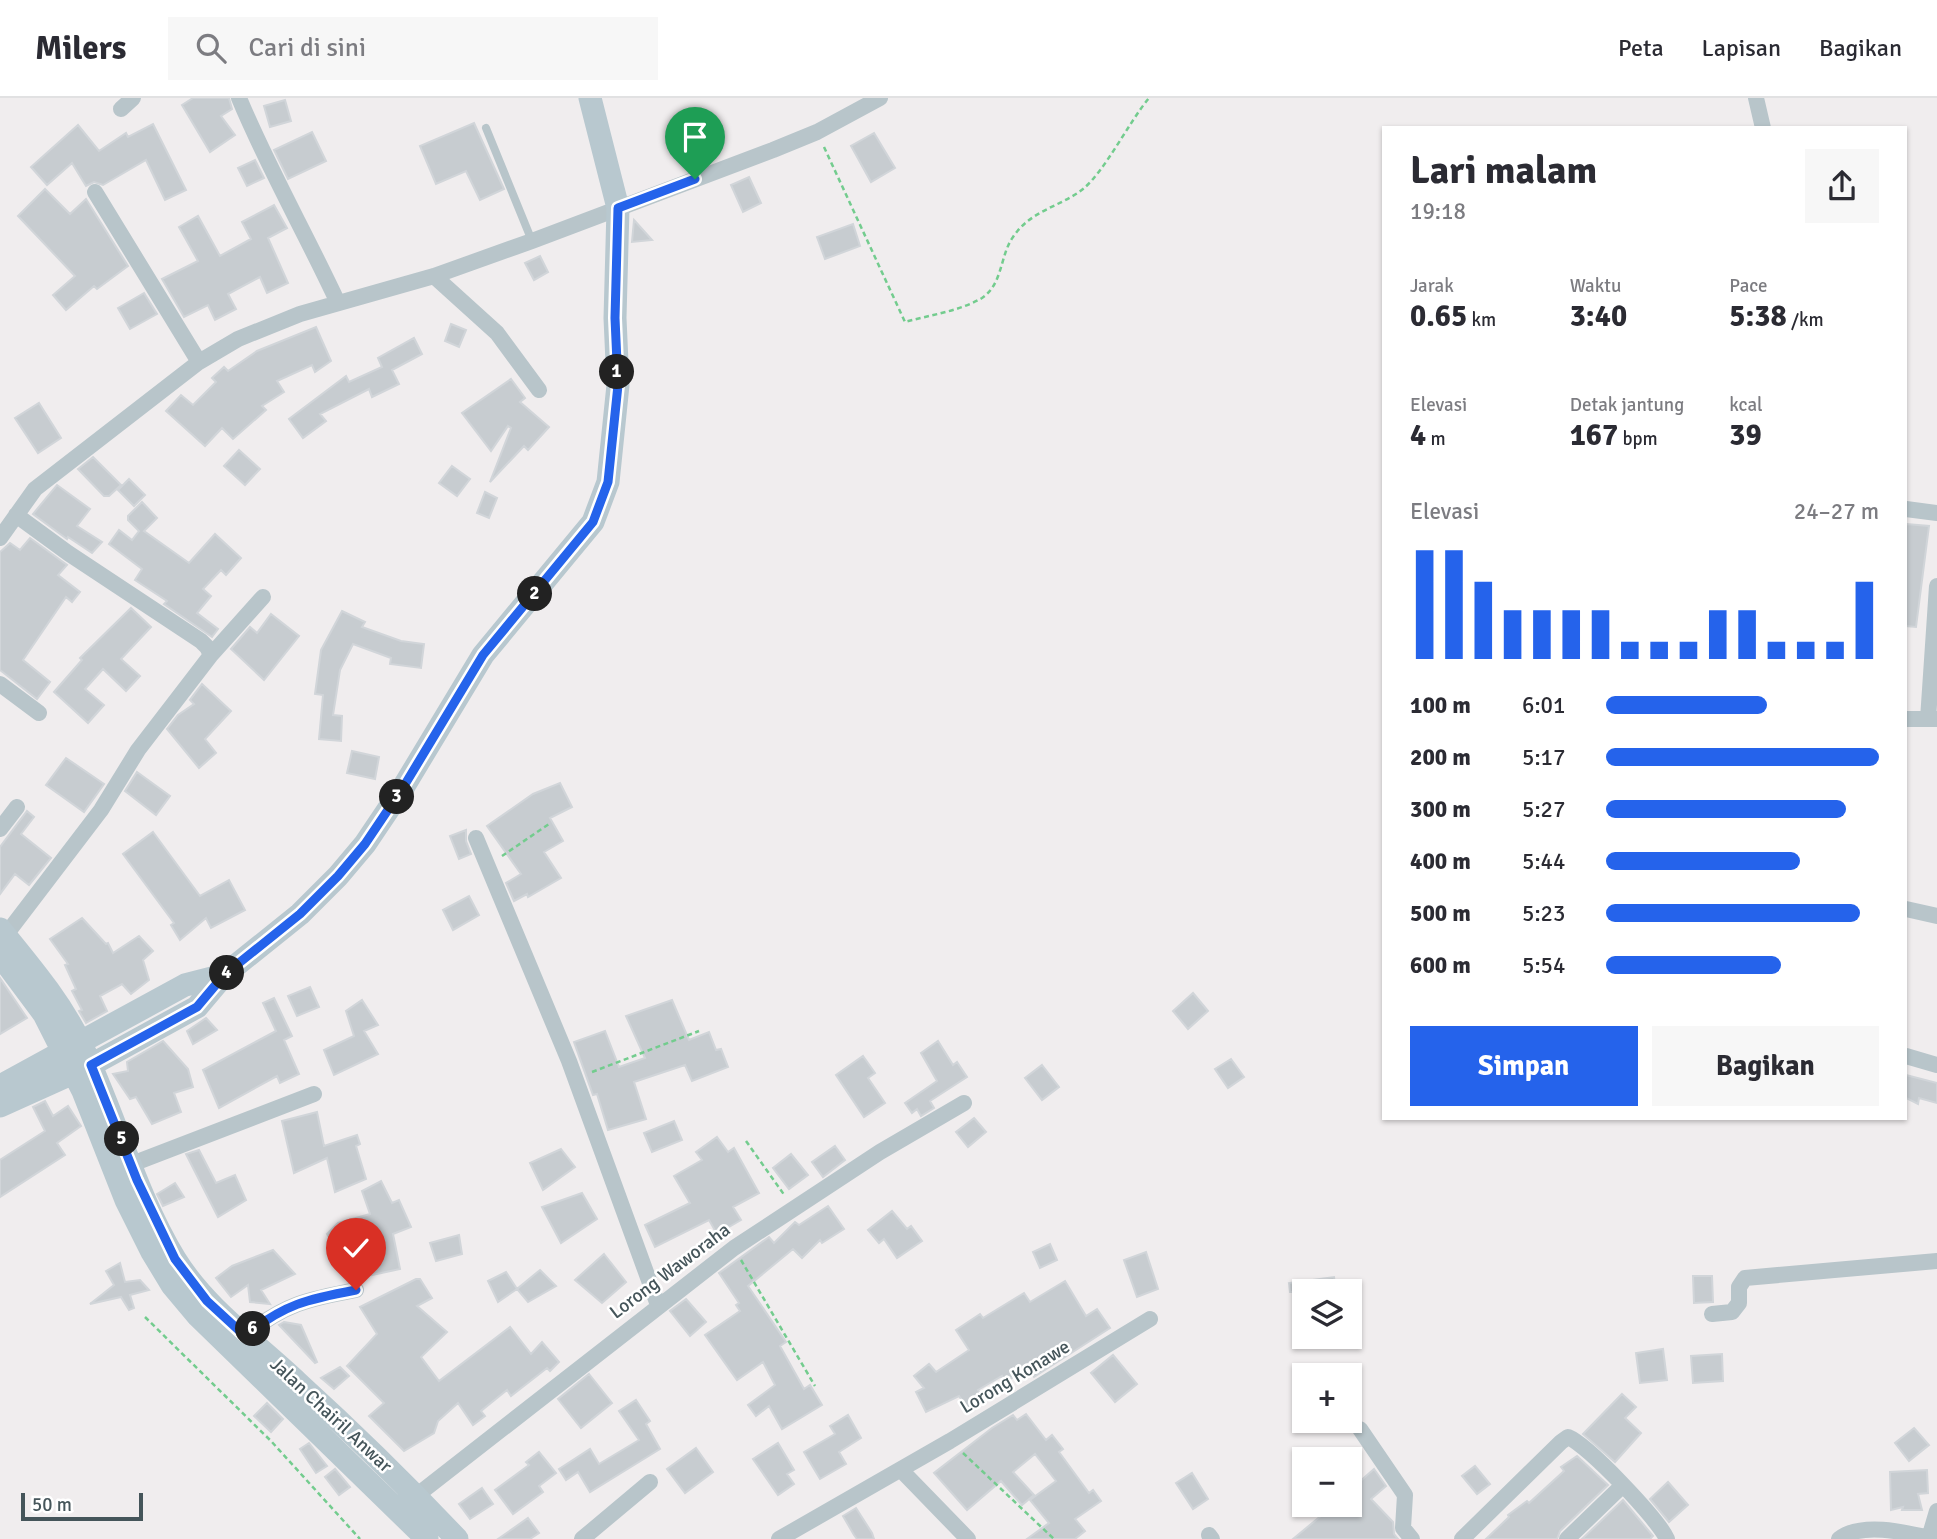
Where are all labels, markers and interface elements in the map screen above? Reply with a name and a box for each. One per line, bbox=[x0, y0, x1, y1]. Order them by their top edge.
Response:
search box bbox=[168, 17, 658, 80]
text: Milers bbox=[35, 28, 126, 69]
icon: search bbox=[192, 29, 230, 67]
text: Cari di sini bbox=[248, 32, 366, 64]
text: Peta bbox=[1618, 33, 1664, 63]
text: Lapisan bbox=[1702, 33, 1781, 63]
text: Bagikan bbox=[1819, 33, 1902, 63]
pin bbox=[665, 107, 725, 179]
icon: arrive bbox=[676, 118, 714, 156]
text: Lari malam bbox=[1410, 147, 1597, 194]
button: share bbox=[1805, 149, 1879, 223]
text: 19:18 bbox=[1410, 197, 1466, 226]
text: Jarak bbox=[1410, 274, 1454, 298]
text: Waktu bbox=[1570, 274, 1621, 298]
text: Pace bbox=[1729, 274, 1768, 298]
text: 0.65 bbox=[1410, 298, 1467, 335]
text: 3:40 bbox=[1570, 298, 1627, 335]
text: 5:38 bbox=[1729, 298, 1787, 335]
text: km bbox=[1467, 308, 1496, 332]
text: /km bbox=[1787, 308, 1824, 332]
pin: 1 bbox=[600, 354, 634, 390]
text: 1 bbox=[611, 359, 622, 383]
text: Elevasi bbox=[1410, 393, 1467, 417]
text: Detak jantung bbox=[1570, 393, 1684, 417]
text: kcal bbox=[1729, 393, 1763, 417]
text: 4 bbox=[1410, 417, 1426, 454]
text: 167 bbox=[1570, 417, 1618, 454]
text: 39 bbox=[1729, 417, 1762, 454]
text: m bbox=[1426, 427, 1446, 451]
text: bpm bbox=[1618, 427, 1658, 451]
text: Elevasi bbox=[1410, 497, 1479, 526]
text: 24–27 m bbox=[1794, 497, 1879, 526]
pin: 2 bbox=[518, 576, 552, 612]
text: 2 bbox=[529, 581, 540, 605]
text: 100 m bbox=[1410, 691, 1471, 720]
text: 6:01 bbox=[1522, 691, 1565, 720]
text: 200 m bbox=[1410, 743, 1471, 772]
text: 5:17 bbox=[1522, 743, 1565, 772]
pin: 3 bbox=[380, 780, 414, 814]
text: 3 bbox=[391, 784, 402, 808]
text: 300 m bbox=[1410, 795, 1471, 824]
text: 5:27 bbox=[1522, 795, 1565, 824]
text: 400 m bbox=[1410, 847, 1471, 876]
text: 5:44 bbox=[1522, 847, 1565, 876]
text: 500 m bbox=[1410, 899, 1471, 928]
text: 5:23 bbox=[1522, 899, 1565, 928]
text: 600 m bbox=[1410, 951, 1471, 980]
text: 5:54 bbox=[1522, 951, 1565, 980]
pin: 4 bbox=[210, 956, 244, 990]
text: 4 bbox=[221, 960, 232, 984]
button: Simpan bbox=[1410, 1026, 1638, 1106]
button: Bagikan bbox=[1652, 1026, 1879, 1106]
pin: 5 bbox=[104, 1122, 140, 1156]
text: 5 bbox=[116, 1126, 127, 1150]
pin bbox=[326, 1218, 386, 1290]
street label: Lorong Waworaha bbox=[605, 1218, 735, 1324]
icon: check bbox=[337, 1229, 375, 1267]
map controls bbox=[1292, 1279, 1362, 1517]
button: layers bbox=[1292, 1279, 1362, 1349]
pin: 6 bbox=[236, 1312, 270, 1346]
text: 6 bbox=[247, 1316, 258, 1340]
street label: Lorong Konawe bbox=[956, 1335, 1074, 1419]
street label: Jalan Chairil Anwar bbox=[265, 1352, 397, 1478]
button: + bbox=[1292, 1363, 1362, 1433]
button: − bbox=[1292, 1447, 1362, 1517]
scale bar bbox=[21, 1490, 144, 1522]
text: 50 m bbox=[32, 1493, 72, 1517]

